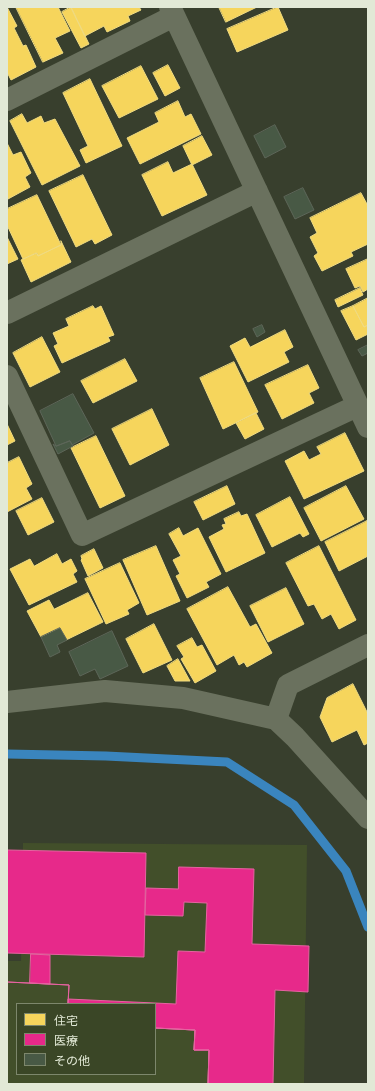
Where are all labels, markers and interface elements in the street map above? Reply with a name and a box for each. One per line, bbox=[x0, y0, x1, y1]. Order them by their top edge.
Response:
legend bbox=[16, 1003, 156, 1075]
text: 住宅 bbox=[54, 1011, 78, 1028]
text: 医療 bbox=[54, 1031, 78, 1048]
text: その他 bbox=[54, 1051, 90, 1068]

